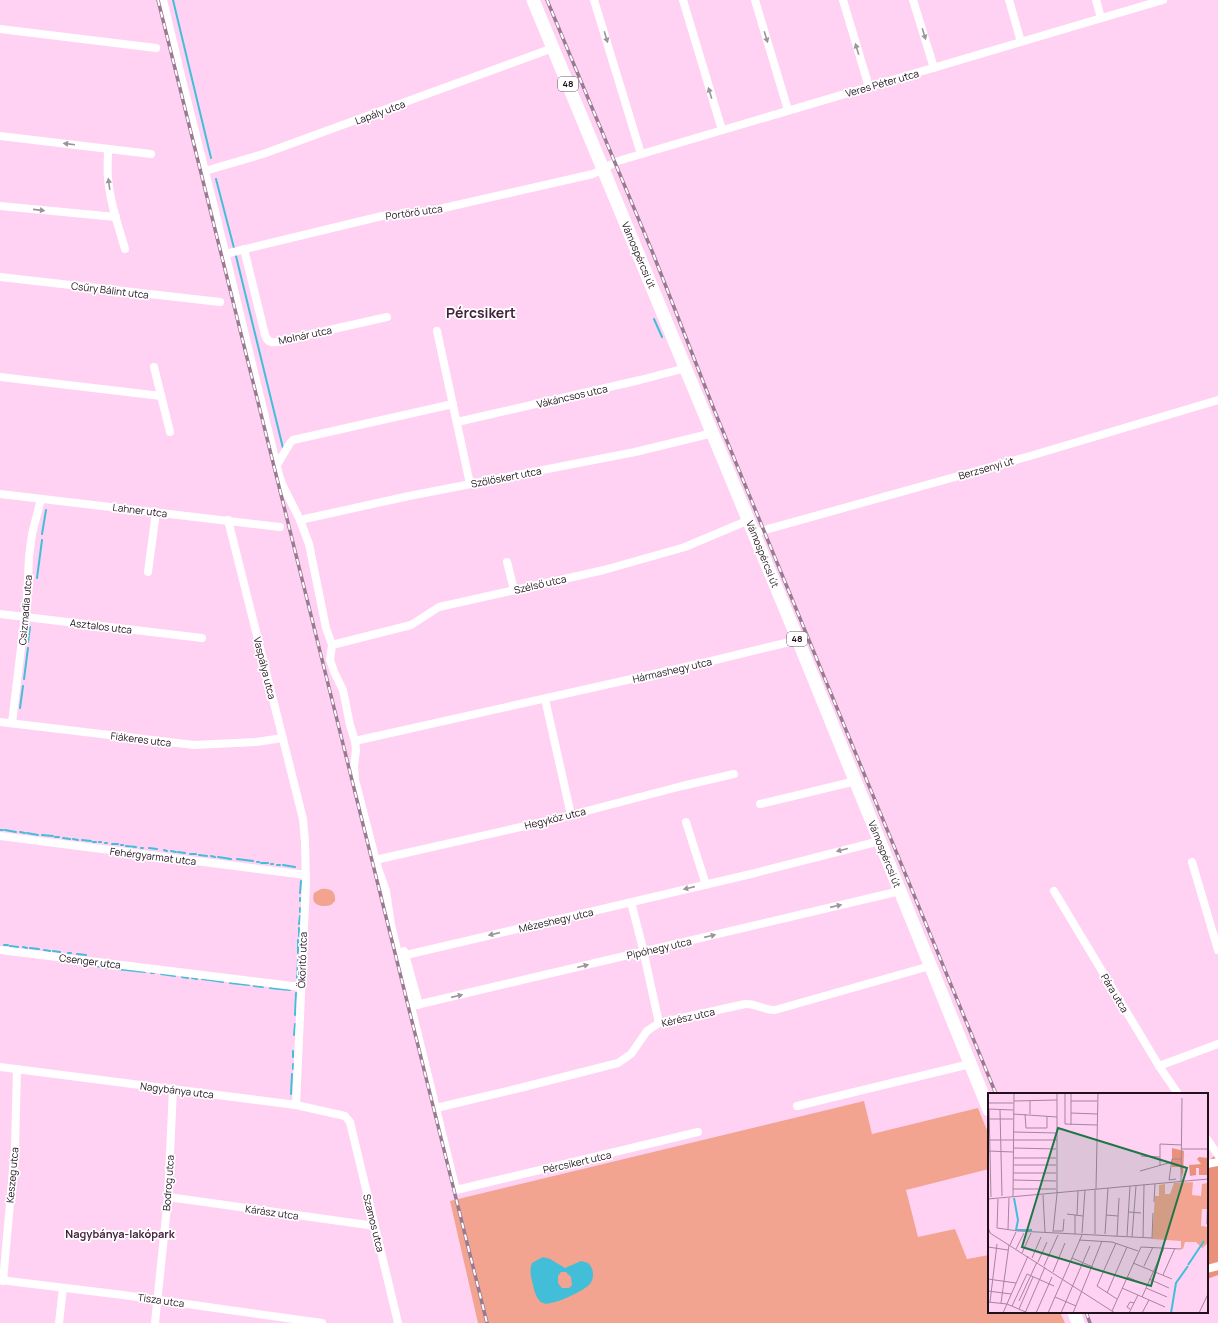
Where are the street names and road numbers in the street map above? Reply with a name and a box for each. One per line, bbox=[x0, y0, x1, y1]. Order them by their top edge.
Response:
street label: Veres Péter utca bbox=[844, 66, 920, 100]
road number: 48 bbox=[558, 77, 578, 91]
street label: Lapály utca bbox=[353, 96, 407, 128]
street label: Portörő utca bbox=[385, 201, 443, 223]
street label: Vámospércsi út bbox=[619, 220, 659, 290]
street label: Csűry Bálint utca bbox=[70, 278, 150, 302]
street label: Molnár utca bbox=[277, 322, 333, 348]
street label: Vákáncsos utca bbox=[535, 381, 609, 411]
street label: Berzsenyi út bbox=[957, 453, 1015, 483]
street label: Szőlőskert utca bbox=[470, 463, 542, 491]
street label: Lahner utca bbox=[112, 500, 168, 520]
street label: Vámospércsi út bbox=[743, 518, 783, 590]
street label: Szélső utca bbox=[512, 571, 568, 597]
street label: Csizmadia utca bbox=[15, 574, 35, 646]
street label: Asztalos utca bbox=[69, 615, 133, 637]
road number: 48 bbox=[787, 632, 807, 646]
street label: Vaspálya utca bbox=[251, 635, 279, 701]
street label: Hármashegy utca bbox=[631, 654, 713, 686]
street label: Fiákeres utca bbox=[110, 728, 172, 750]
street label: Hegyköz utca bbox=[523, 804, 587, 832]
street label: Vámospércsi út bbox=[865, 818, 905, 890]
street label: Fehérgyarmat utca bbox=[109, 844, 197, 868]
street label: Mézeshegy utca bbox=[517, 905, 595, 935]
street label: Ököritó utca bbox=[294, 932, 310, 988]
street label: Pipóhegy utca bbox=[625, 934, 693, 962]
street label: Csenger utca bbox=[58, 950, 122, 972]
street label: Pára utca bbox=[1098, 971, 1132, 1015]
street label: Kérész utca bbox=[660, 1004, 716, 1030]
street label: Nagybánya utca bbox=[139, 1079, 215, 1101]
street label: Keszeg utca bbox=[3, 1146, 21, 1204]
street label: Pércsikert utca bbox=[541, 1147, 613, 1177]
street label: Bodrog utca bbox=[159, 1155, 177, 1211]
street label: Szamos utca bbox=[360, 1193, 388, 1253]
street label: Kárász utca bbox=[244, 1201, 300, 1223]
street label: Tisza utca bbox=[137, 1290, 185, 1310]

